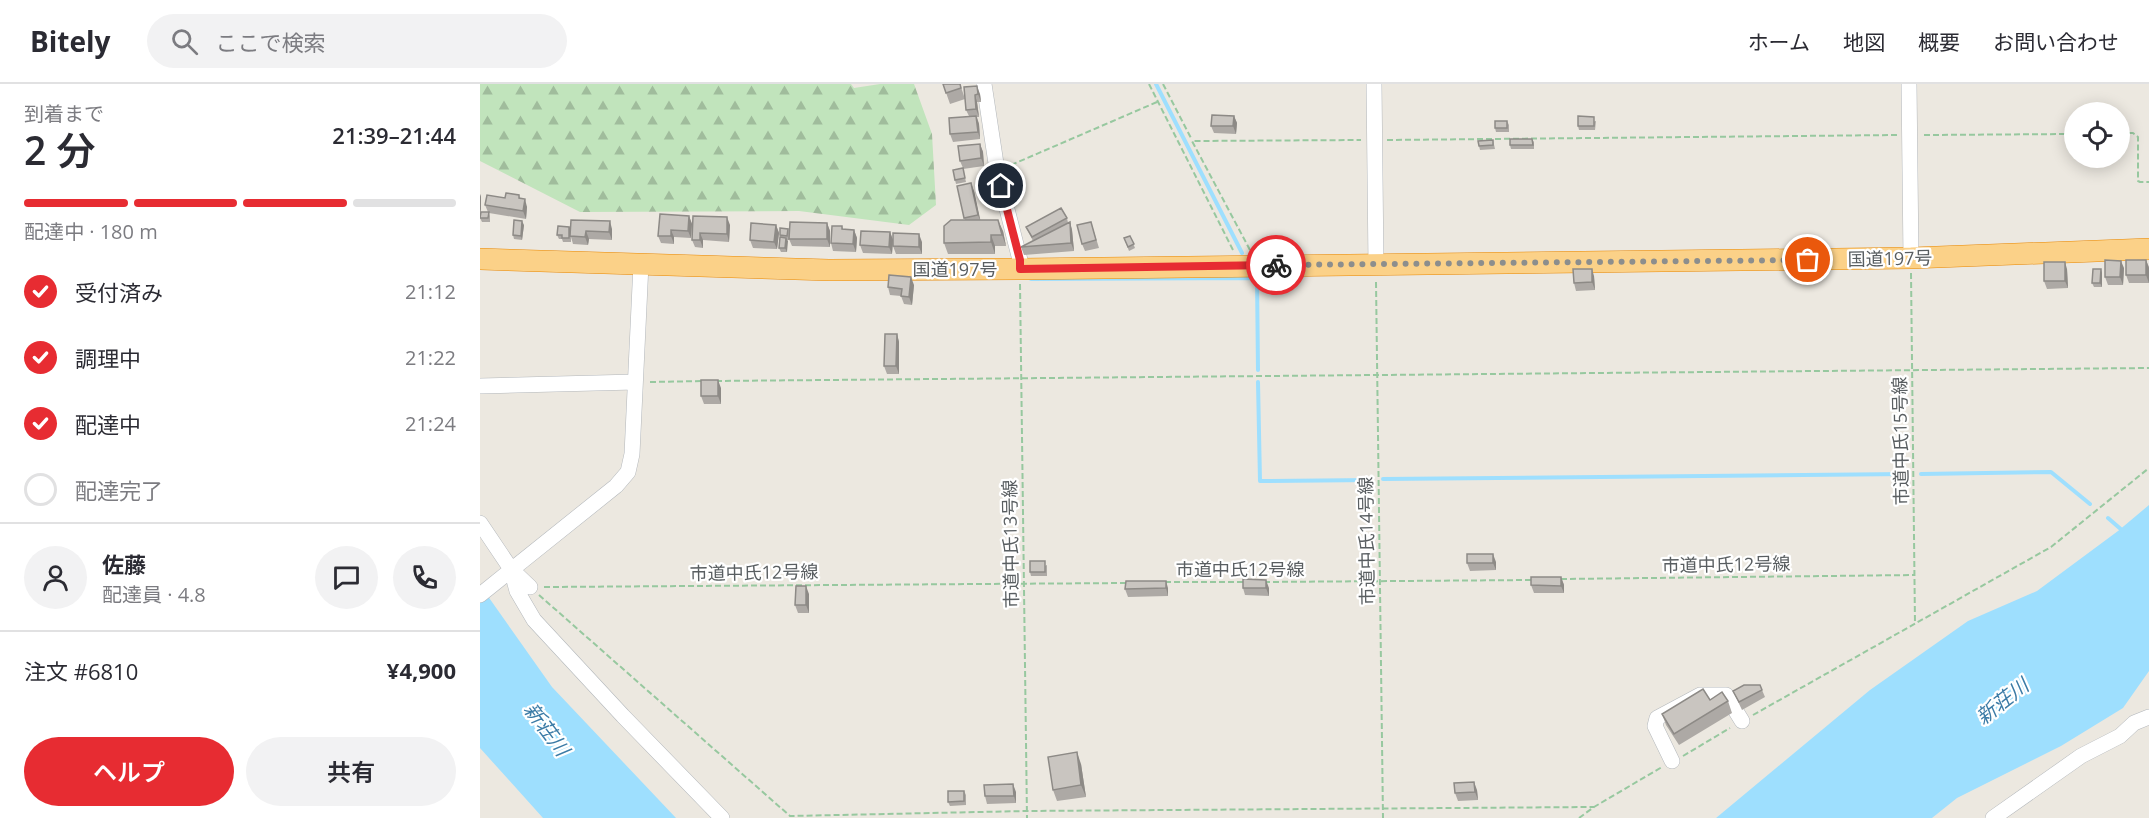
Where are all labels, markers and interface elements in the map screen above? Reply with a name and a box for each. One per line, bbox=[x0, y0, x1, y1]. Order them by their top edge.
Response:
search box bbox=[147, 14, 567, 68]
text: Bitely bbox=[30, 22, 111, 60]
icon: search bbox=[168, 25, 201, 58]
text: ここで検索 bbox=[216, 27, 326, 57]
text: ホーム bbox=[1748, 28, 1810, 56]
text: 地図 bbox=[1843, 28, 1885, 56]
text: 概要 bbox=[1918, 28, 1960, 56]
text: お問い合わせ bbox=[1993, 28, 2119, 56]
text: 到着まで bbox=[24, 100, 104, 127]
map controls bbox=[2064, 102, 2130, 168]
button: locate bbox=[2064, 102, 2130, 168]
text: 21:39–21:44 bbox=[332, 120, 456, 150]
text: 2 分 bbox=[24, 123, 95, 176]
pin bbox=[975, 160, 1026, 211]
icon: home bbox=[984, 169, 1017, 202]
text: 配達中 · 180 m bbox=[24, 218, 158, 245]
pin bbox=[1782, 234, 1833, 285]
courier bbox=[1246, 235, 1306, 295]
icon: bag bbox=[1791, 243, 1824, 276]
street label: 国道197号 bbox=[1847, 245, 1933, 271]
icon: bike bbox=[1260, 249, 1293, 282]
street label: 国道197号 bbox=[913, 257, 997, 281]
icon: check bbox=[24, 275, 57, 308]
text: 受付済み bbox=[75, 277, 163, 307]
text: 21:12 bbox=[405, 278, 456, 305]
icon: check bbox=[24, 341, 57, 374]
text: 調理中 bbox=[75, 343, 141, 373]
text: 21:22 bbox=[405, 344, 456, 371]
street label: 市道中氏15号線 bbox=[1887, 377, 1913, 505]
icon: check bbox=[24, 407, 57, 440]
text: 配達中 bbox=[75, 409, 141, 439]
text: 21:24 bbox=[405, 410, 456, 437]
text: 配達完了 bbox=[75, 475, 163, 505]
street label: 市道中氏14号線 bbox=[1353, 477, 1379, 605]
street label: 市道中氏13号線 bbox=[997, 480, 1023, 608]
button: person bbox=[24, 546, 87, 609]
button: chat bbox=[315, 546, 378, 609]
button: phone bbox=[393, 546, 456, 609]
text: 佐藤 bbox=[102, 549, 146, 579]
street label: 市道中氏12号線 bbox=[1662, 551, 1790, 577]
street label: 市道中氏12号線 bbox=[1176, 557, 1304, 581]
street label: 市道中氏12号線 bbox=[690, 559, 818, 585]
text: 配達員 · 4.8 bbox=[102, 581, 206, 608]
text: ¥4,900 bbox=[387, 655, 456, 685]
text: 注文 #6810 bbox=[24, 656, 138, 686]
water label: 新荘川 bbox=[1970, 671, 2036, 730]
water label: 新荘川 bbox=[518, 697, 577, 763]
button: ヘルプ bbox=[24, 737, 234, 806]
button: 共有 bbox=[246, 737, 456, 806]

